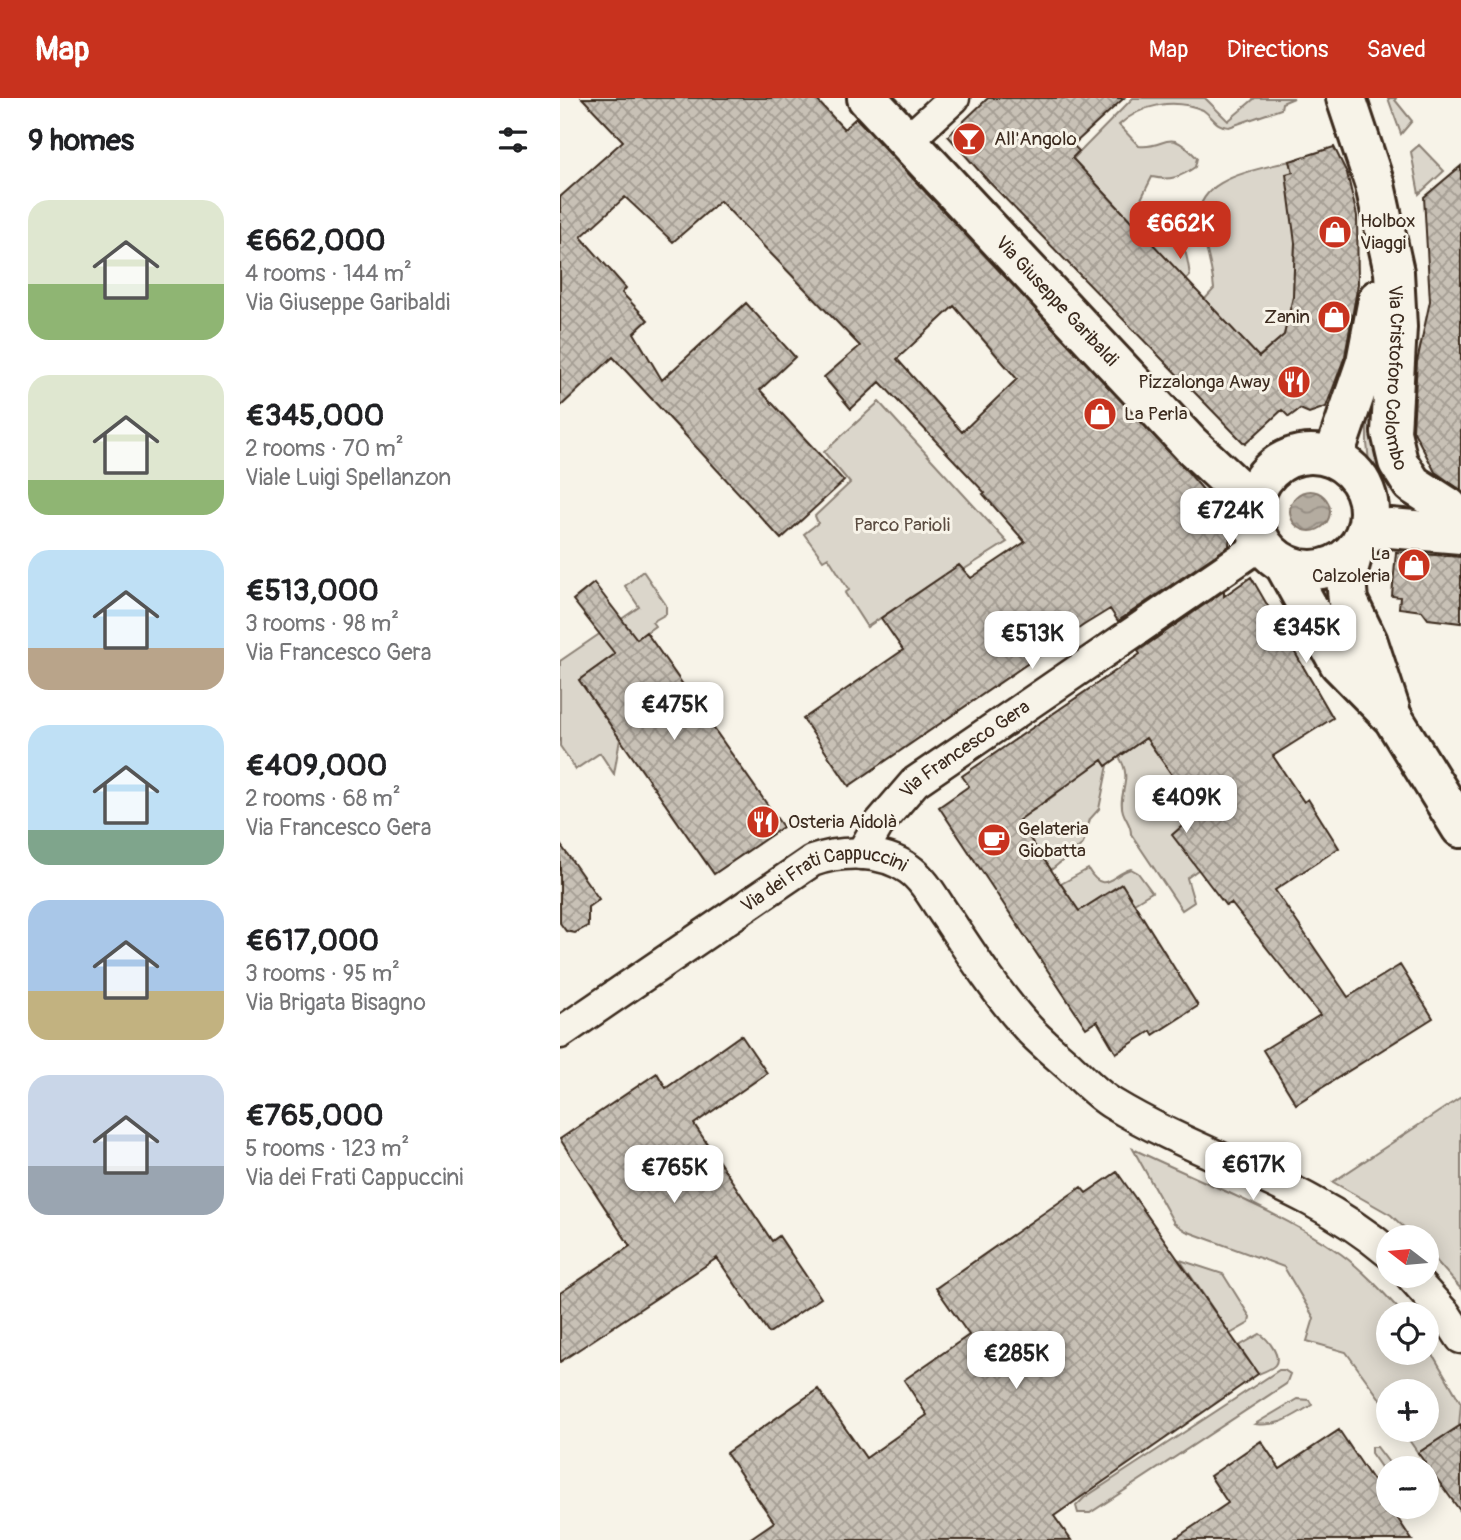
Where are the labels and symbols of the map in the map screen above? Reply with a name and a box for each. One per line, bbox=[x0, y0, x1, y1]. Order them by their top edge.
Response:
bar icon: All'Angolo bbox=[950, 120, 988, 158]
place label: All'Angolo bbox=[994, 127, 1077, 151]
pin: €662K bbox=[1131, 202, 1229, 261]
place label: Holbox Viaggi bbox=[1360, 209, 1416, 255]
shop icon: Holbox Viaggi bbox=[1316, 213, 1354, 251]
street label: Via Giuseppe Garibaldi bbox=[990, 231, 1123, 371]
street label: Via Cristoforo Colombo bbox=[1379, 285, 1413, 475]
shop icon: Zanin bbox=[1315, 298, 1353, 336]
place label: Zanin bbox=[1264, 305, 1310, 329]
restaurant icon: Pizzalonga Away bbox=[1275, 363, 1313, 401]
place label: Pizzalonga Away bbox=[1138, 370, 1270, 394]
shop icon: La Perla bbox=[1081, 395, 1119, 433]
place label: La Perla bbox=[1124, 402, 1188, 426]
pin: €724K bbox=[1181, 489, 1279, 548]
park label: Parco Parioli bbox=[854, 513, 950, 537]
place label: La Calzoleria bbox=[1312, 542, 1390, 588]
shop icon: La Calzoleria bbox=[1395, 546, 1433, 584]
pin: €345K bbox=[1257, 606, 1355, 665]
pin: €513K bbox=[983, 612, 1081, 671]
pin: €475K bbox=[625, 682, 723, 742]
street label: Via Francesco Gera bbox=[895, 695, 1035, 803]
pin: €409K bbox=[1137, 776, 1235, 835]
restaurant icon: Osteria Aidolà bbox=[744, 803, 782, 841]
place label: Osteria Aidolà bbox=[788, 810, 897, 834]
place label: Gelateria Giobatta bbox=[1018, 817, 1089, 863]
cafe icon: Gelateria Giobatta bbox=[975, 821, 1013, 859]
street label: Via dei Frati Cappuccini bbox=[736, 841, 912, 918]
pin: €617K bbox=[1204, 1142, 1302, 1202]
pin: €765K bbox=[625, 1146, 723, 1205]
north arrow bbox=[1376, 1225, 1438, 1288]
pin: €285K bbox=[967, 1332, 1065, 1391]

